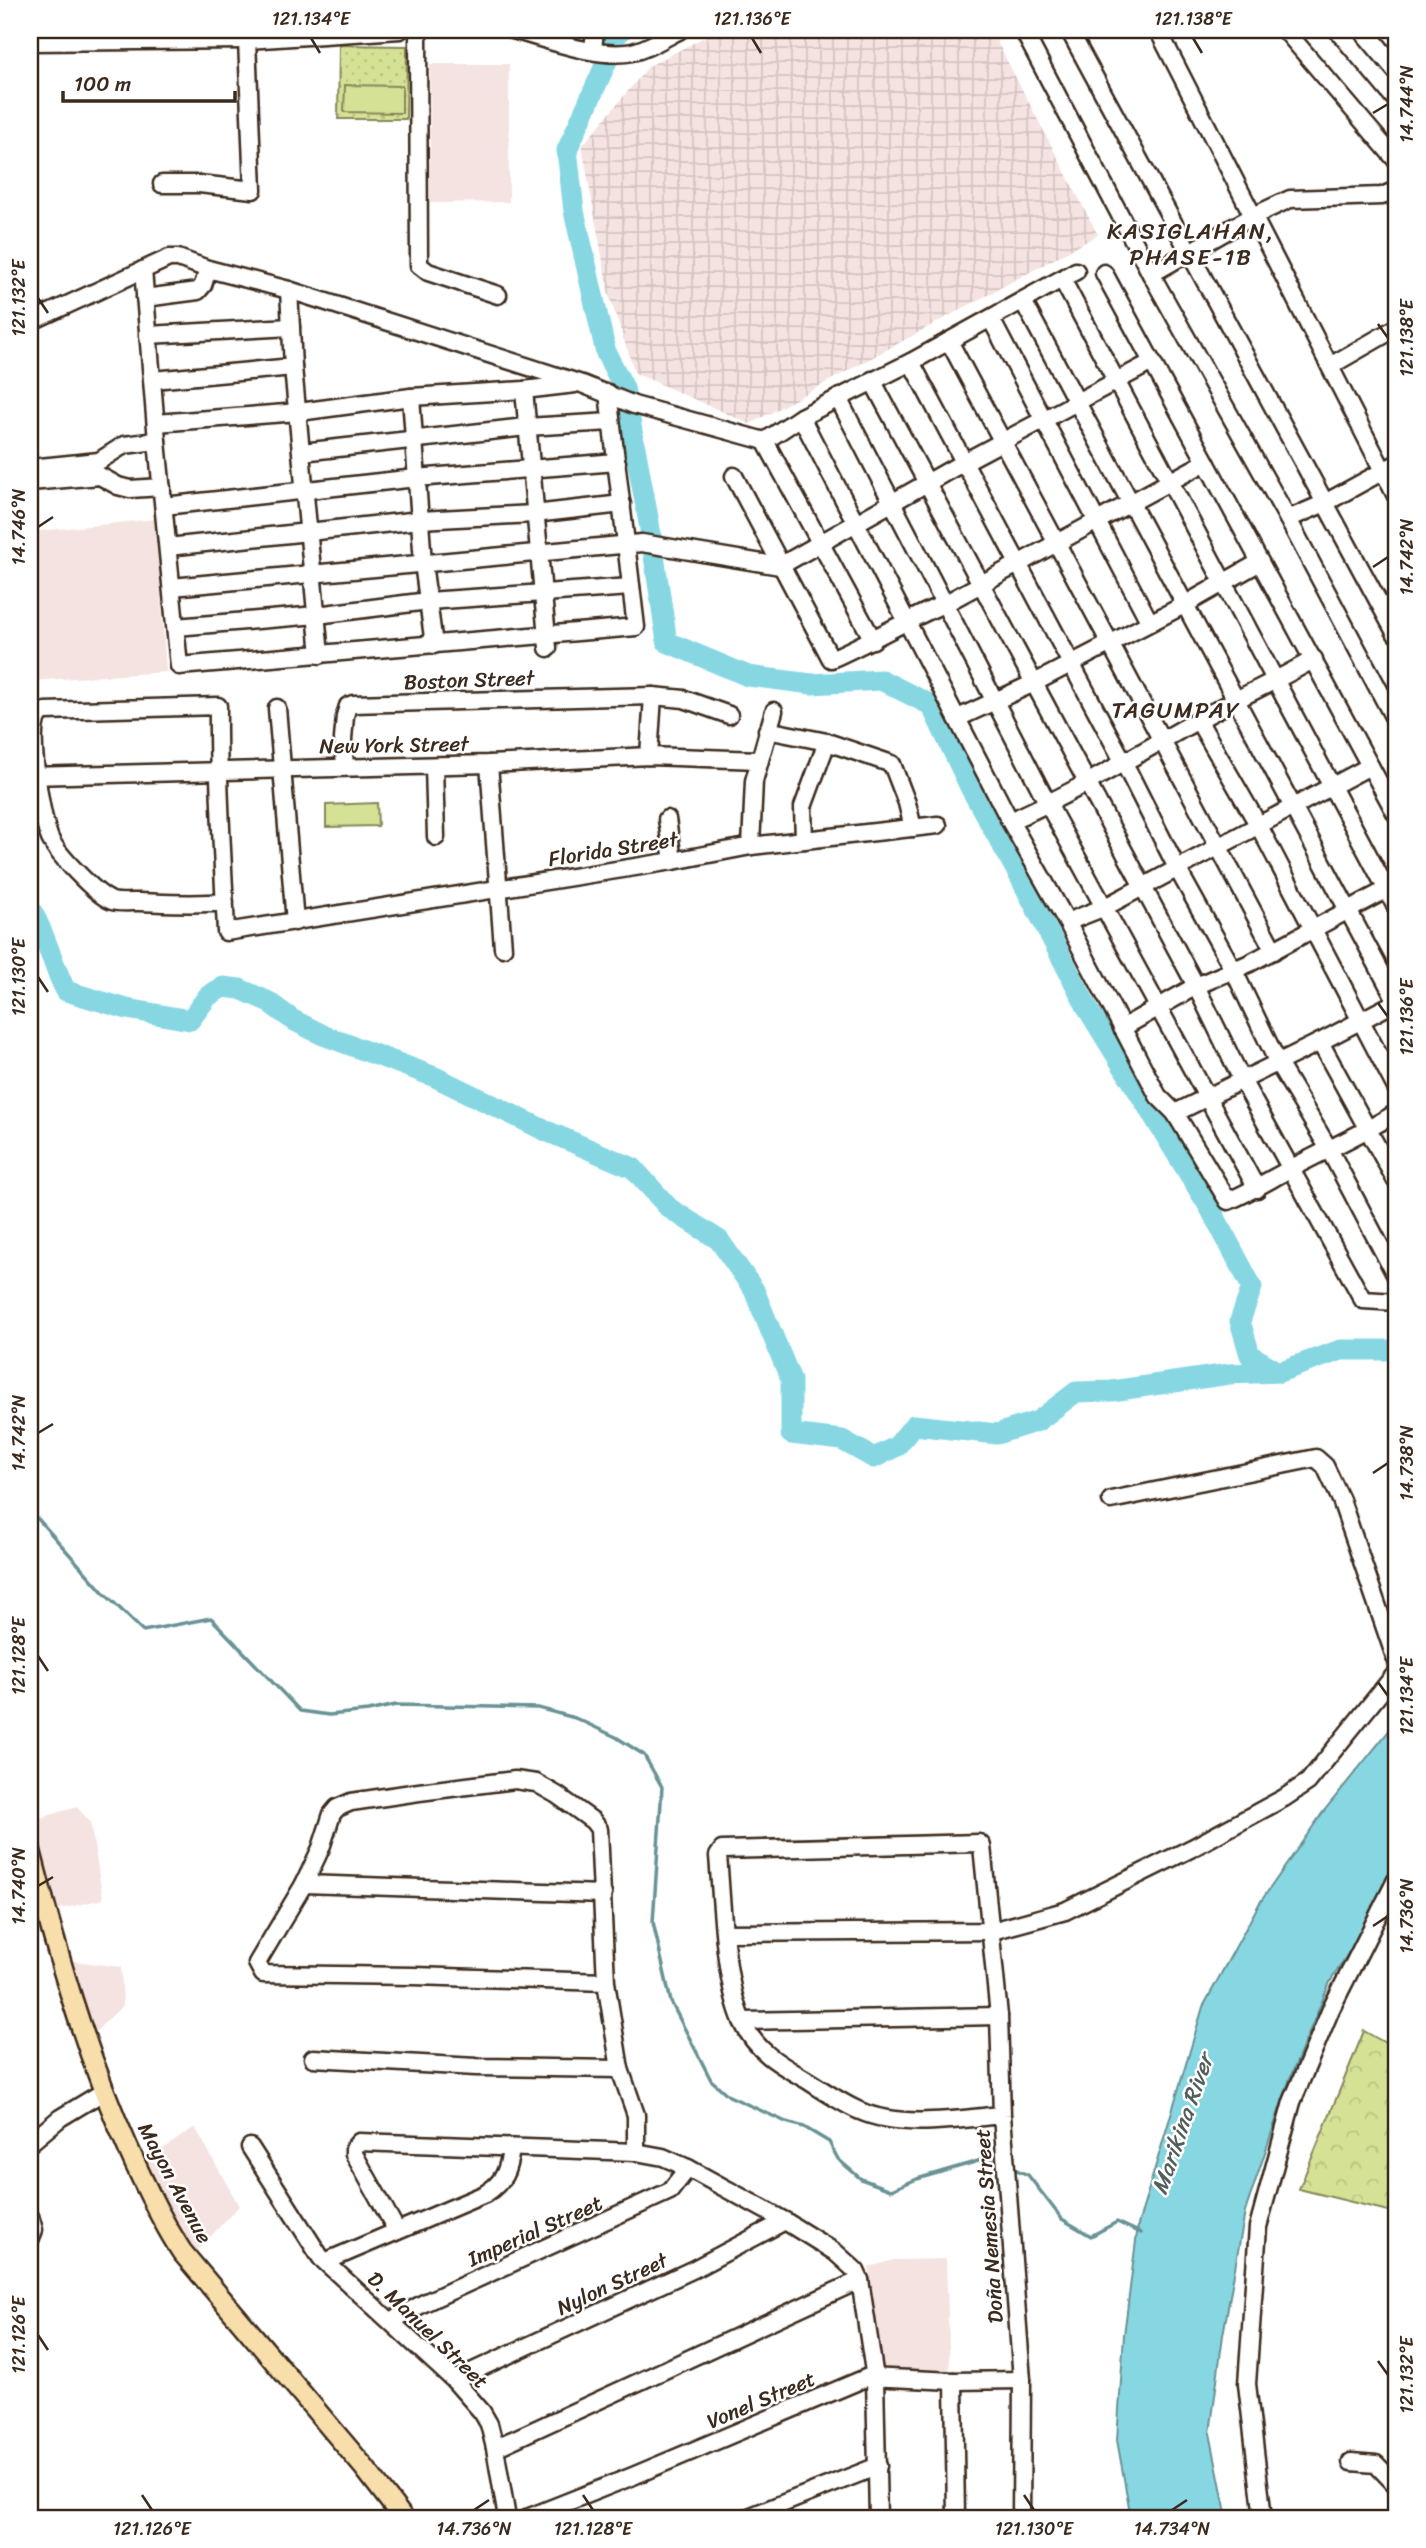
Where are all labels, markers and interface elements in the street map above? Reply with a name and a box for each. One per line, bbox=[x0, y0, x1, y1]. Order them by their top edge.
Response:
text: 121.134°E bbox=[272, 3, 351, 35]
text: 121.136°E bbox=[714, 3, 791, 35]
text: 121.138°E bbox=[1154, 3, 1233, 35]
scale bar bbox=[63, 60, 234, 104]
text: 100 m bbox=[74, 65, 131, 103]
text: 14.744°N bbox=[1391, 65, 1423, 143]
district label: KASIGLAHAN, PHASE-1B bbox=[1107, 211, 1275, 278]
text: 121.132°E bbox=[3, 259, 35, 336]
text: 121.138°E bbox=[1391, 298, 1423, 377]
text: 14.746°N bbox=[3, 488, 35, 565]
text: 14.742°N bbox=[1391, 518, 1423, 595]
street label: Boston Street bbox=[403, 659, 536, 701]
district label: TAGUMPAY bbox=[1111, 690, 1241, 731]
street label: New York Street bbox=[319, 725, 471, 765]
street label: Florida Street bbox=[546, 820, 682, 878]
text: 121.130°E bbox=[3, 937, 35, 1016]
text: 121.136°E bbox=[1391, 978, 1423, 1055]
text: 14.742°N bbox=[3, 1394, 35, 1471]
text: 14.738°N bbox=[1391, 1425, 1423, 1501]
text: 121.128°E bbox=[3, 1616, 35, 1695]
text: 121.134°E bbox=[1391, 1656, 1423, 1735]
text: 14.740°N bbox=[3, 1847, 35, 1925]
text: 14.736°N bbox=[1391, 1878, 1423, 1953]
water label: Marikina River bbox=[1139, 2044, 1227, 2200]
street label: Mayon Avenue bbox=[127, 2115, 223, 2251]
street label: Doña Nemesia Street bbox=[963, 2127, 1015, 2325]
street label: Imperial Street bbox=[460, 2184, 609, 2278]
street label: Nylon Street bbox=[550, 2241, 675, 2326]
street label: D. Manuel Street bbox=[358, 2261, 498, 2399]
text: 121.126°E bbox=[3, 2295, 35, 2374]
text: 121.132°E bbox=[1391, 2336, 1423, 2413]
street label: Vonel Street bbox=[701, 2360, 821, 2440]
text: 121.126°E bbox=[113, 2513, 192, 2545]
text: 14.736°N bbox=[437, 2513, 512, 2545]
text: 121.128°E bbox=[554, 2513, 633, 2545]
text: 121.130°E bbox=[995, 2513, 1074, 2545]
text: 14.734°N bbox=[1134, 2513, 1211, 2545]

